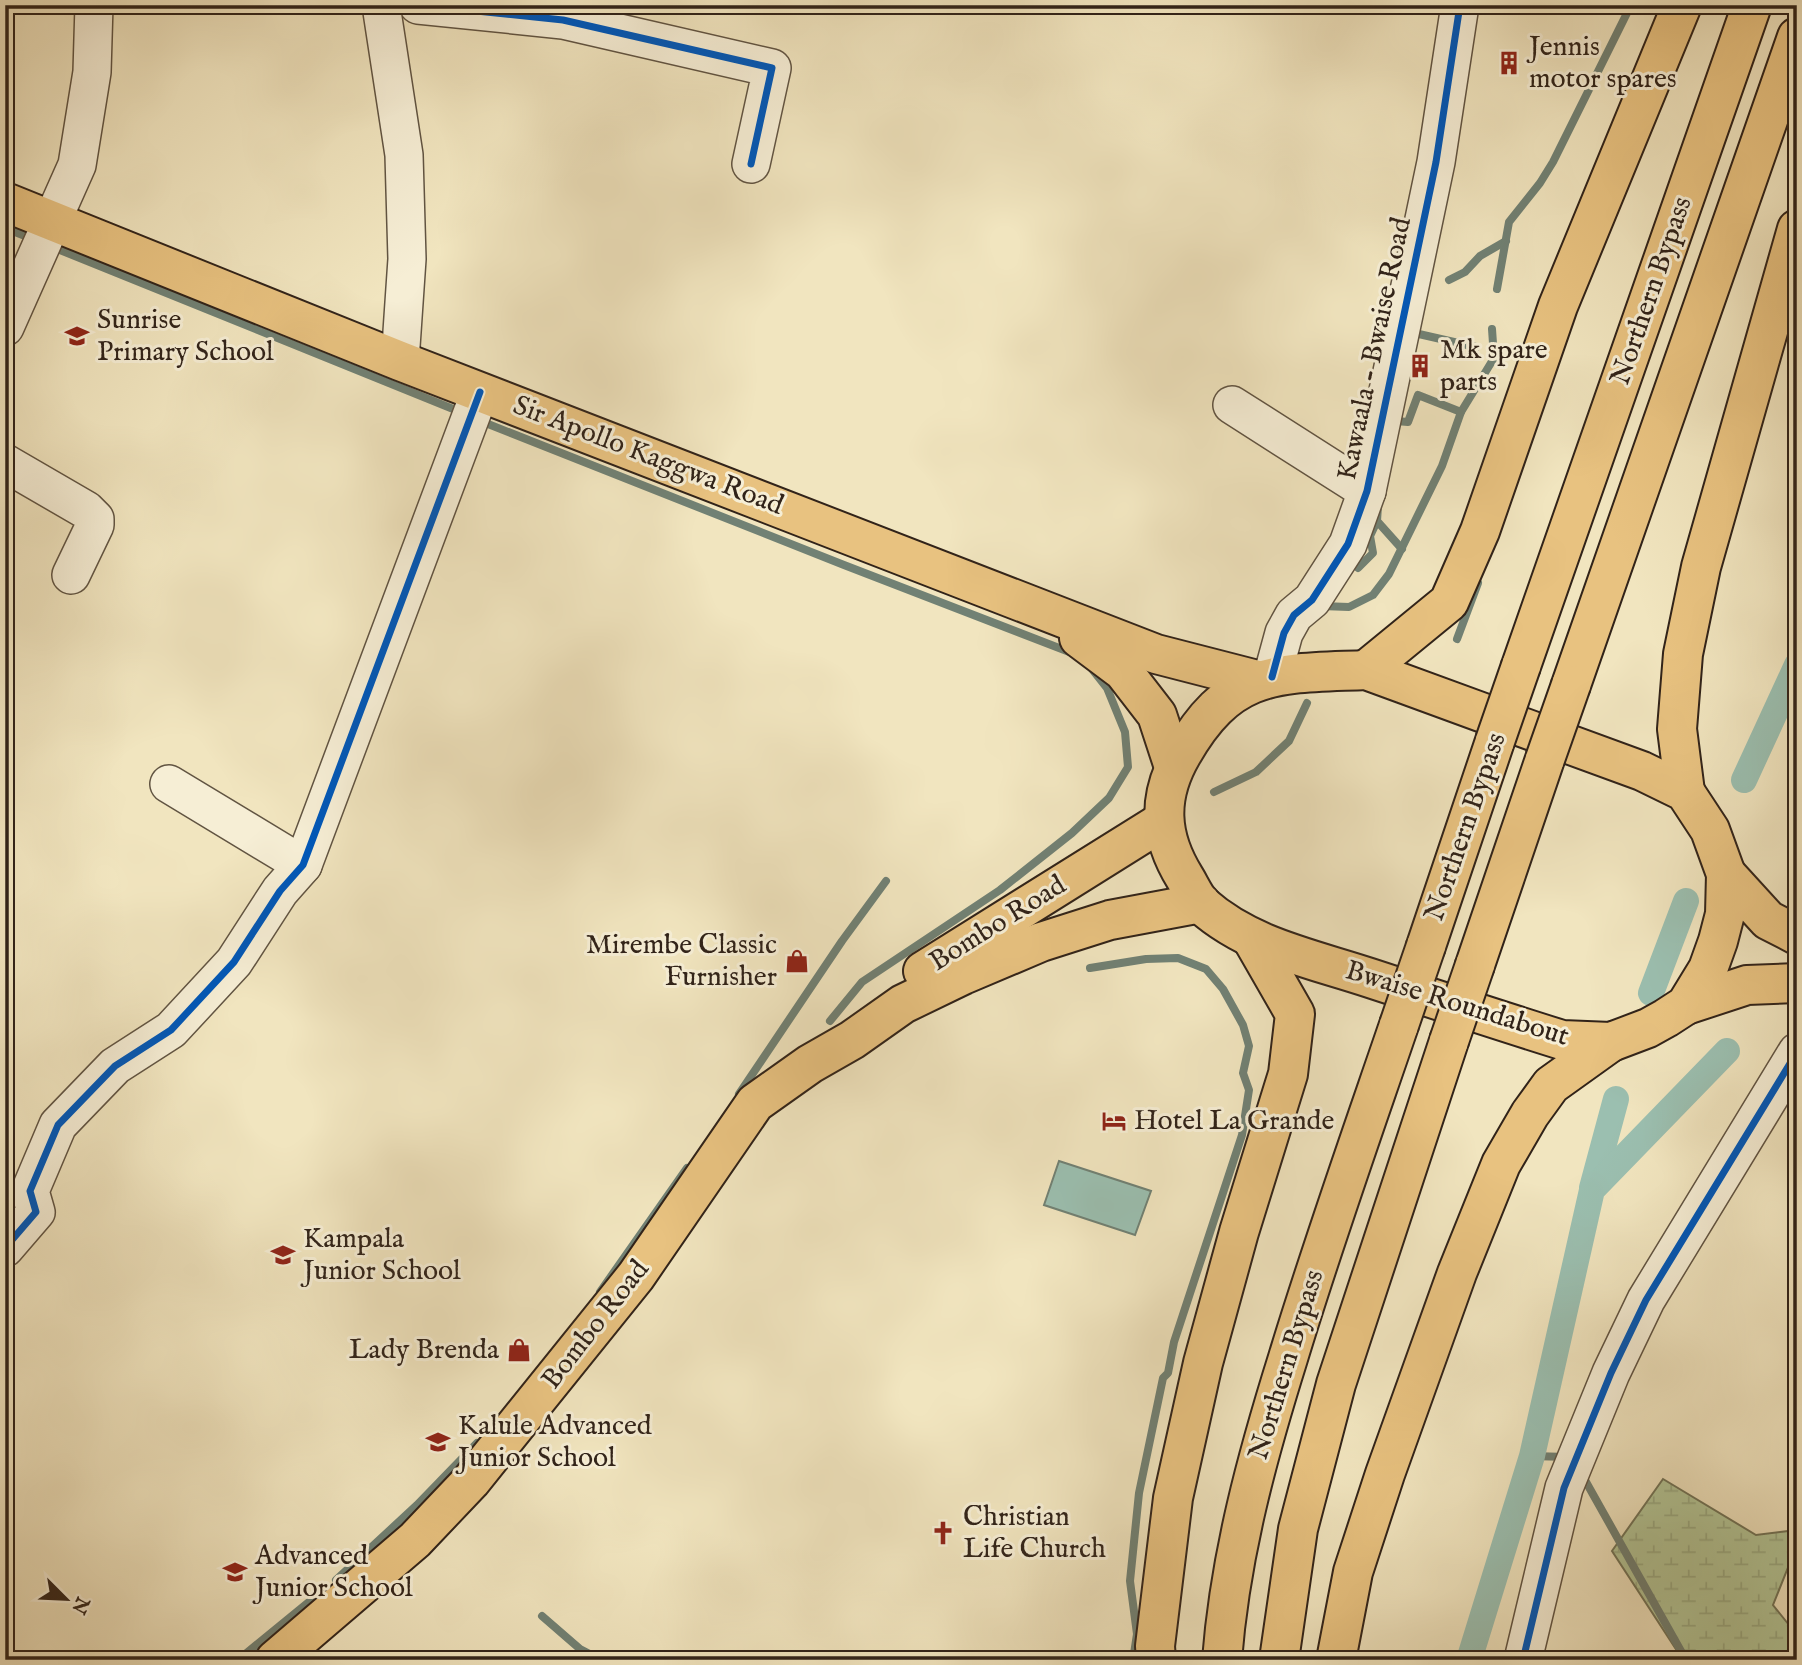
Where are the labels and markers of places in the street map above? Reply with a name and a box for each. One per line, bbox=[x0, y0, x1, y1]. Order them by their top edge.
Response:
place label: Jennis motor spares bbox=[1526, 30, 1677, 97]
building icon: Jennis motor spares bbox=[1495, 49, 1523, 77]
place label: Sunrise Primary School bbox=[97, 303, 274, 370]
school or university icon: Sunrise Primary School bbox=[63, 322, 91, 350]
place label: Mk spare parts bbox=[1440, 333, 1548, 400]
building icon: Mk spare parts bbox=[1406, 352, 1434, 380]
place label: Mirembe Classic Furnisher bbox=[586, 928, 777, 995]
shop icon: Mirembe Classic Furnisher bbox=[783, 947, 811, 975]
place label: Hotel La Grande bbox=[1134, 1104, 1335, 1139]
hotel icon: Hotel La Grande bbox=[1100, 1107, 1128, 1135]
place label: Kampala Junior School bbox=[300, 1222, 461, 1289]
school or university icon: Kampala Junior School bbox=[269, 1241, 297, 1269]
place label: Lady Brenda bbox=[349, 1333, 500, 1368]
shop icon: Lady Brenda bbox=[505, 1336, 533, 1364]
place label: Kalule Advanced Junior School bbox=[455, 1409, 652, 1476]
school or university icon: Kalule Advanced Junior School bbox=[424, 1428, 452, 1456]
place label: Christian Life Church bbox=[963, 1500, 1106, 1567]
church icon: Christian Life Church bbox=[929, 1519, 957, 1547]
place label: Advanced Junior School bbox=[252, 1539, 413, 1606]
school or university icon: Advanced Junior School bbox=[221, 1558, 249, 1586]

